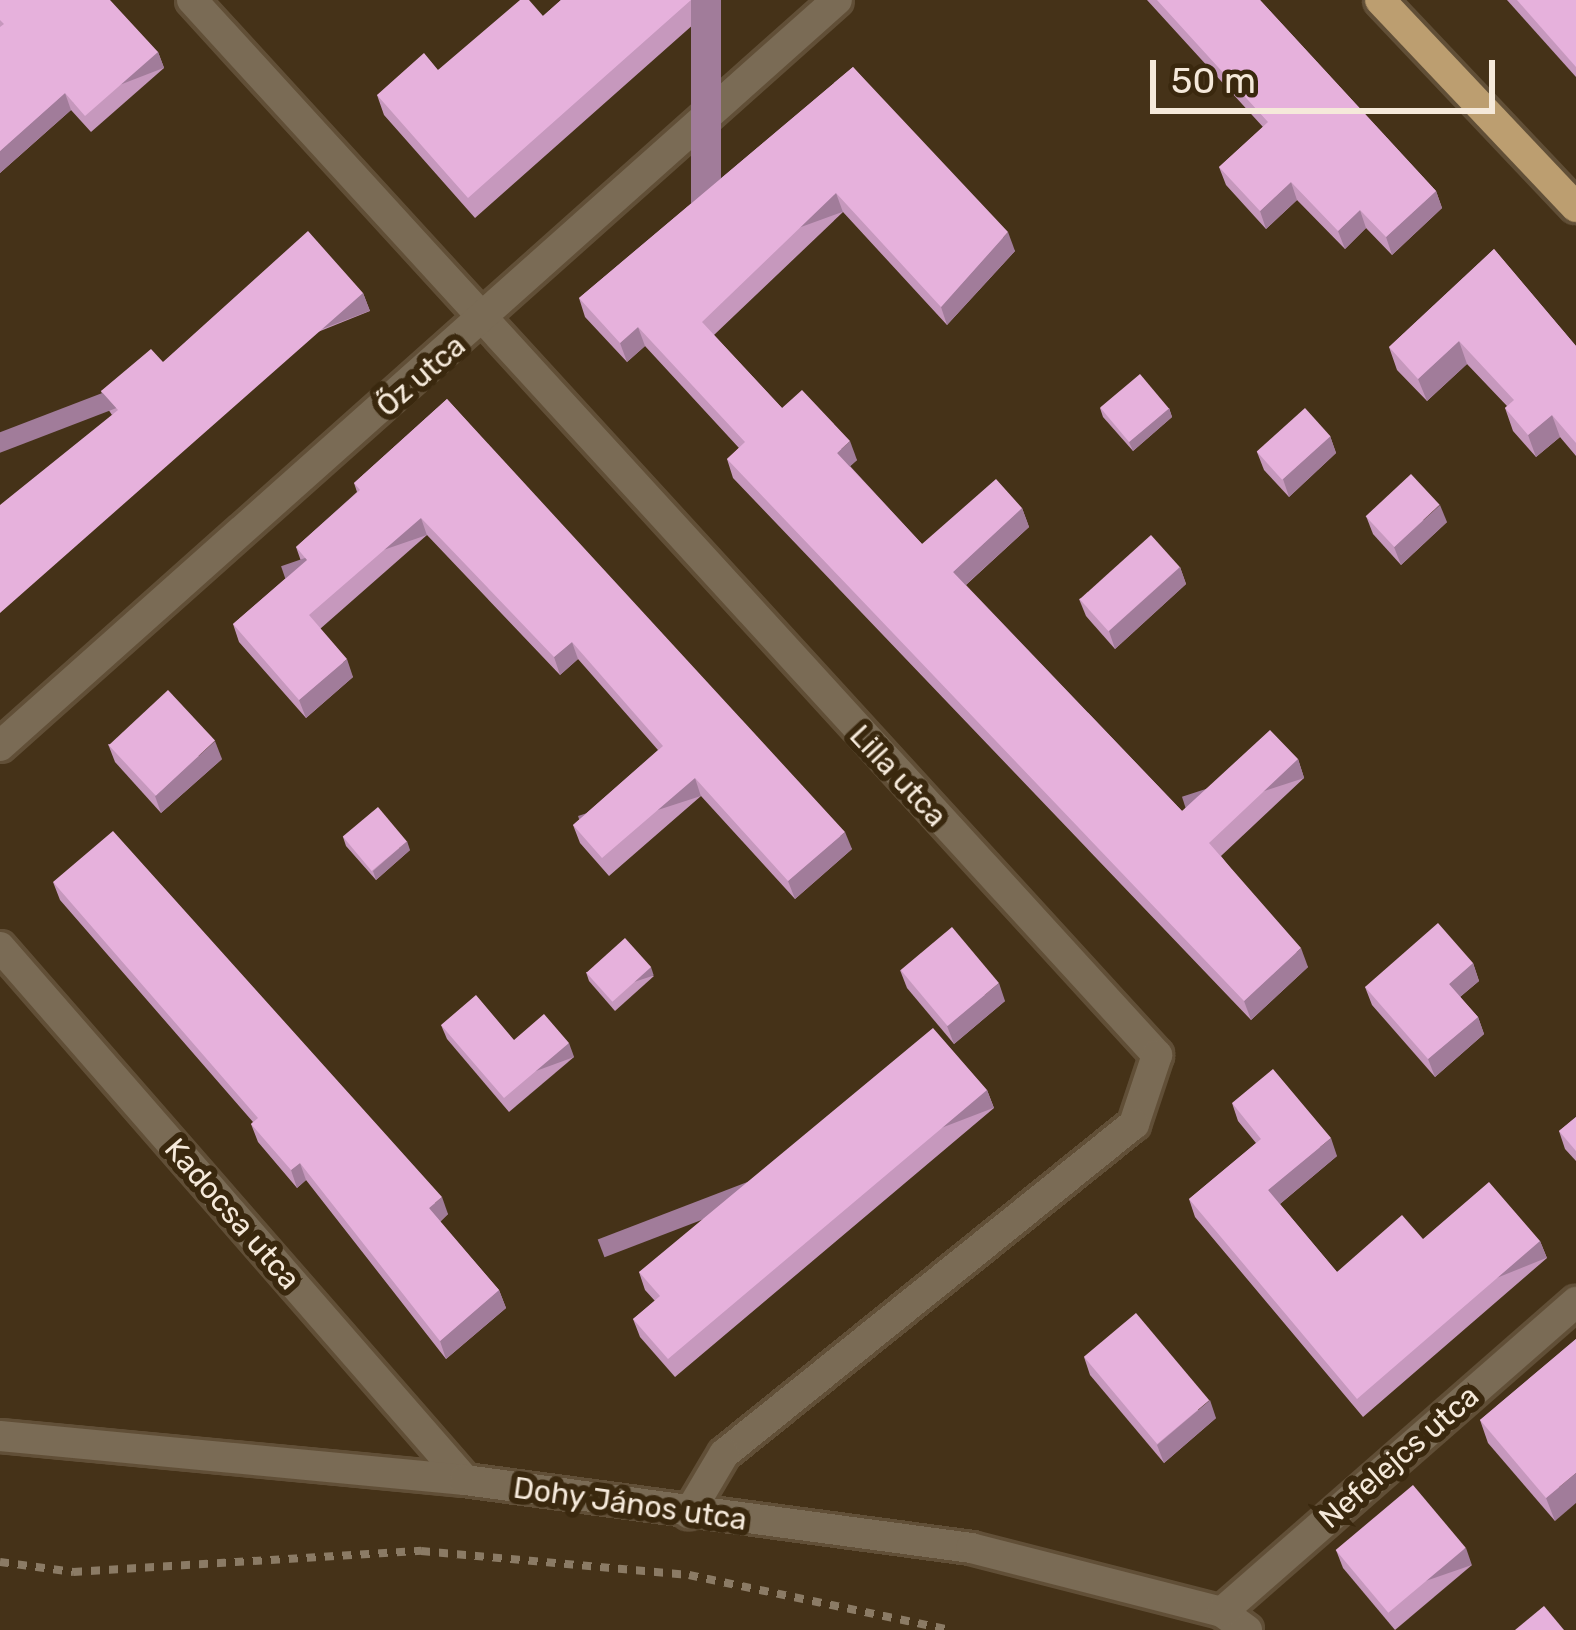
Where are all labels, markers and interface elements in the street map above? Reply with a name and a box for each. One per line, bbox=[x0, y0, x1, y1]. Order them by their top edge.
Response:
scale bar bbox=[1156, 36, 1501, 110]
text: 50 m bbox=[1171, 59, 1256, 102]
street label: Őz utca bbox=[369, 328, 473, 424]
street label: Lilla utca bbox=[842, 718, 954, 834]
street label: Kadocsa utca bbox=[157, 1131, 307, 1297]
street label: Nefelejcs utca bbox=[1312, 1378, 1486, 1536]
street label: Dohy János utca bbox=[511, 1470, 749, 1538]

